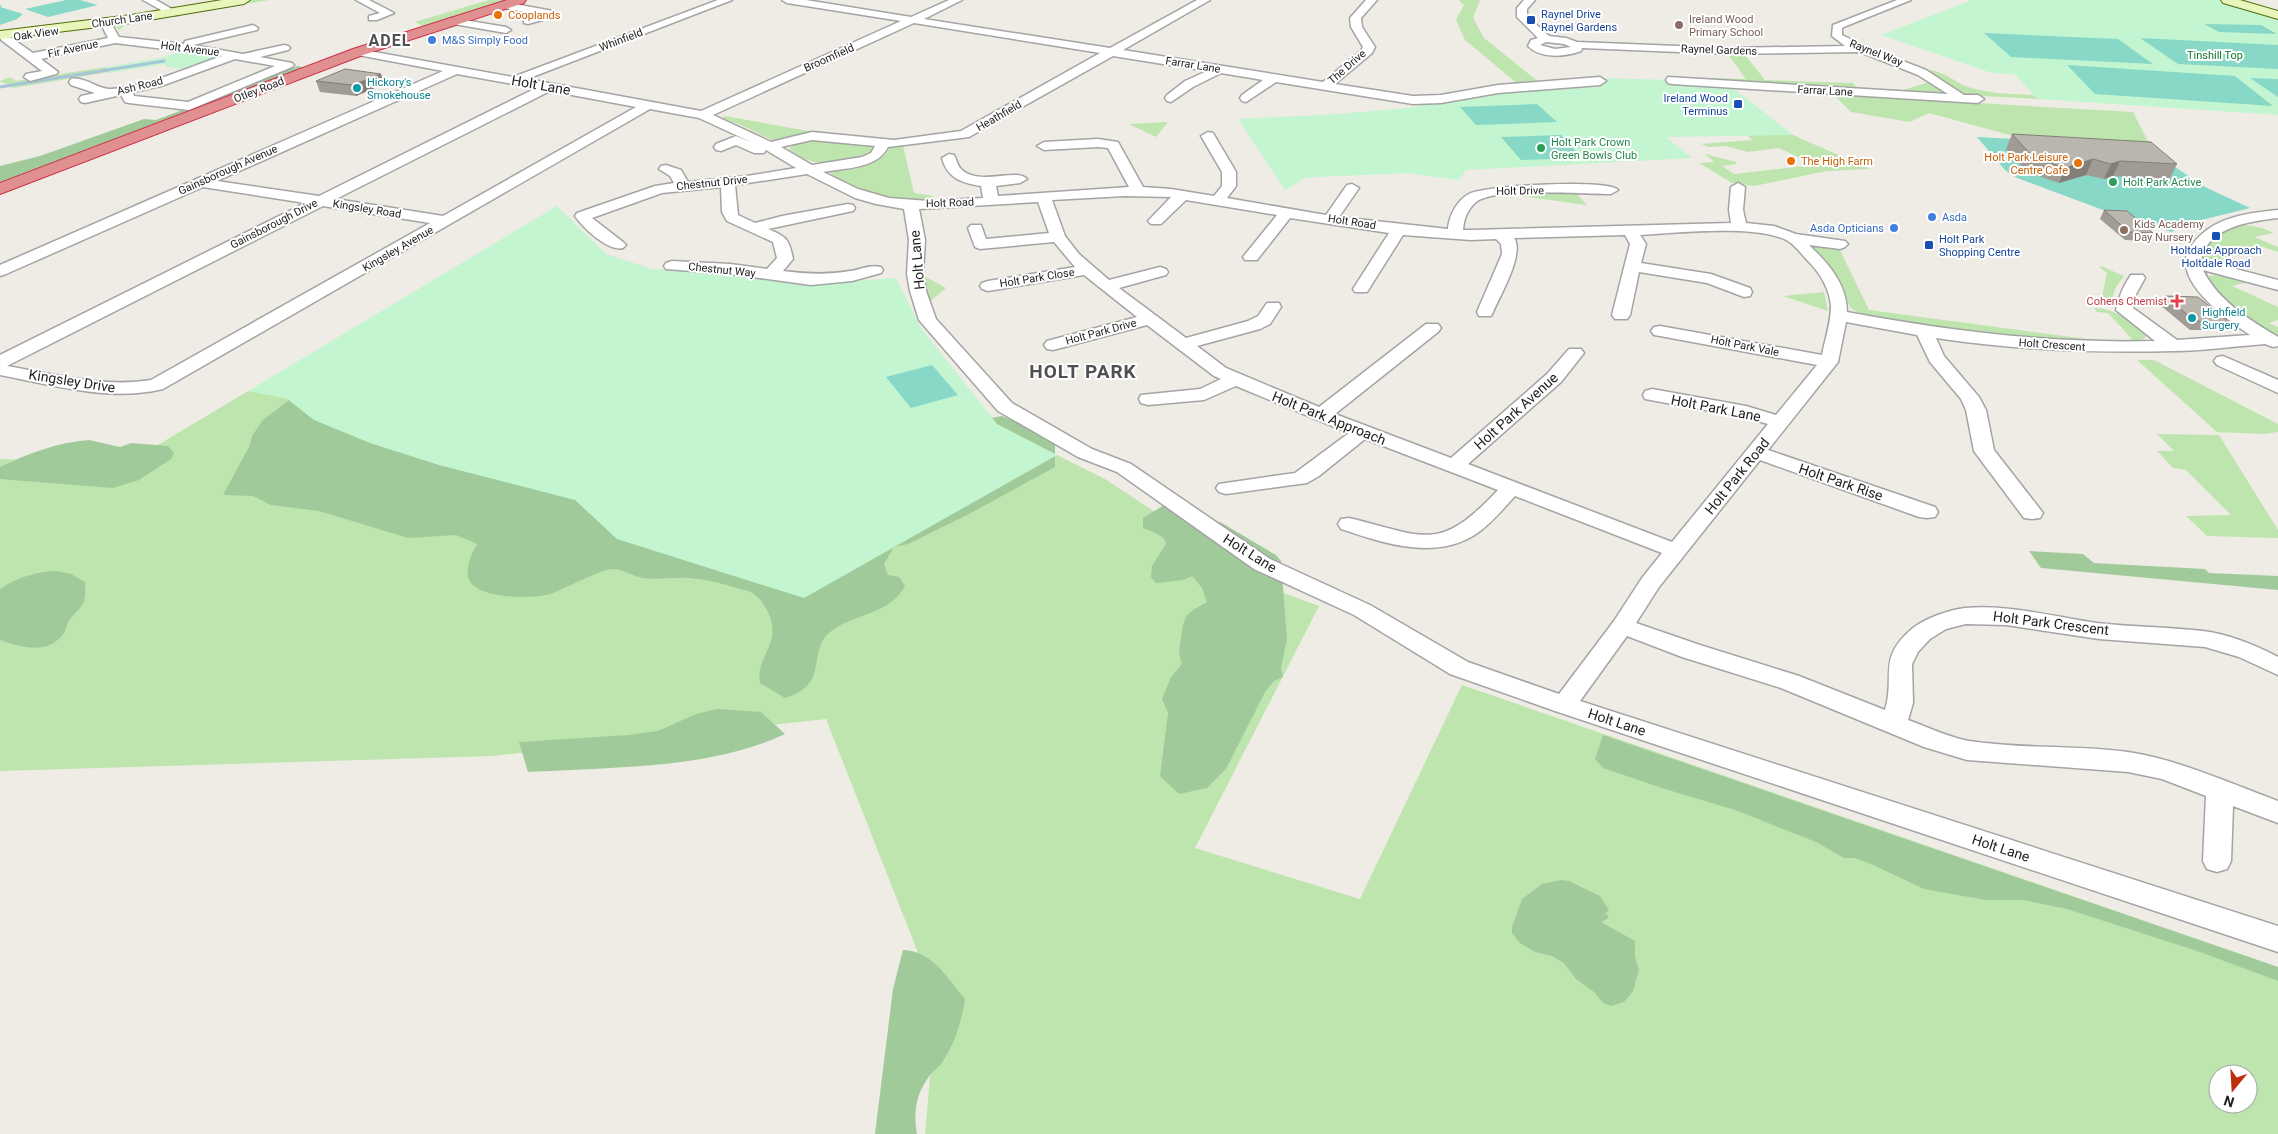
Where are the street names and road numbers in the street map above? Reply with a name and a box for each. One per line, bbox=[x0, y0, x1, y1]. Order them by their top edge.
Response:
street label: Church Lane bbox=[91, 9, 153, 31]
street label: Oak View bbox=[12, 24, 60, 44]
street label: Whinfield bbox=[597, 26, 645, 54]
street label: Fir Avenue bbox=[47, 37, 100, 61]
street label: Raynel Way bbox=[1848, 37, 1905, 69]
street label: Holt Avenue bbox=[160, 39, 220, 59]
street label: Broomfield bbox=[802, 41, 856, 75]
street label: Raynel Gardens bbox=[1681, 42, 1758, 58]
street label: The Drive bbox=[1325, 47, 1369, 87]
street label: Farrar Lane bbox=[1165, 54, 1222, 76]
street label: Holt Lane bbox=[510, 72, 572, 98]
street label: Ash Road bbox=[116, 74, 164, 98]
street label: Otley Road bbox=[232, 74, 286, 106]
street label: Farrar Lane bbox=[1797, 83, 1853, 99]
street label: Heathfield bbox=[974, 98, 1024, 134]
street label: Gainsborough Avenue bbox=[176, 142, 280, 198]
street label: Chestnut Drive bbox=[676, 173, 748, 193]
street label: Holt Drive bbox=[1496, 184, 1544, 198]
street label: Gainsborough Drive bbox=[228, 196, 320, 252]
street label: Holt Road bbox=[926, 196, 974, 210]
street label: Kingsley Road bbox=[332, 197, 402, 221]
street label: Holt Road bbox=[1327, 212, 1377, 232]
street label: Kingsley Avenue bbox=[360, 223, 436, 275]
street label: Holt Lane bbox=[906, 230, 928, 290]
street label: Chestnut Way bbox=[688, 260, 757, 280]
street label: Holt Park Close bbox=[999, 266, 1076, 290]
street label: Holt Park Drive bbox=[1064, 316, 1138, 348]
street label: Holt Park Vale bbox=[1710, 333, 1780, 359]
street label: Holt Crescent bbox=[2018, 336, 2086, 354]
street label: Kingsley Drive bbox=[28, 366, 116, 396]
street label: Holt Park Avenue bbox=[1471, 369, 1561, 453]
street label: Holt Park Approach bbox=[1270, 388, 1388, 448]
street label: Holt Park Lane bbox=[1670, 391, 1762, 425]
street label: Holt Park Road bbox=[1701, 435, 1773, 517]
street label: Holt Park Rise bbox=[1797, 460, 1885, 504]
street label: Holt Lane bbox=[1220, 530, 1280, 576]
street label: Holt Park Crescent bbox=[1992, 608, 2110, 638]
street label: Holt Lane bbox=[1586, 705, 1648, 739]
street label: Holt Lane bbox=[1970, 831, 2032, 865]

